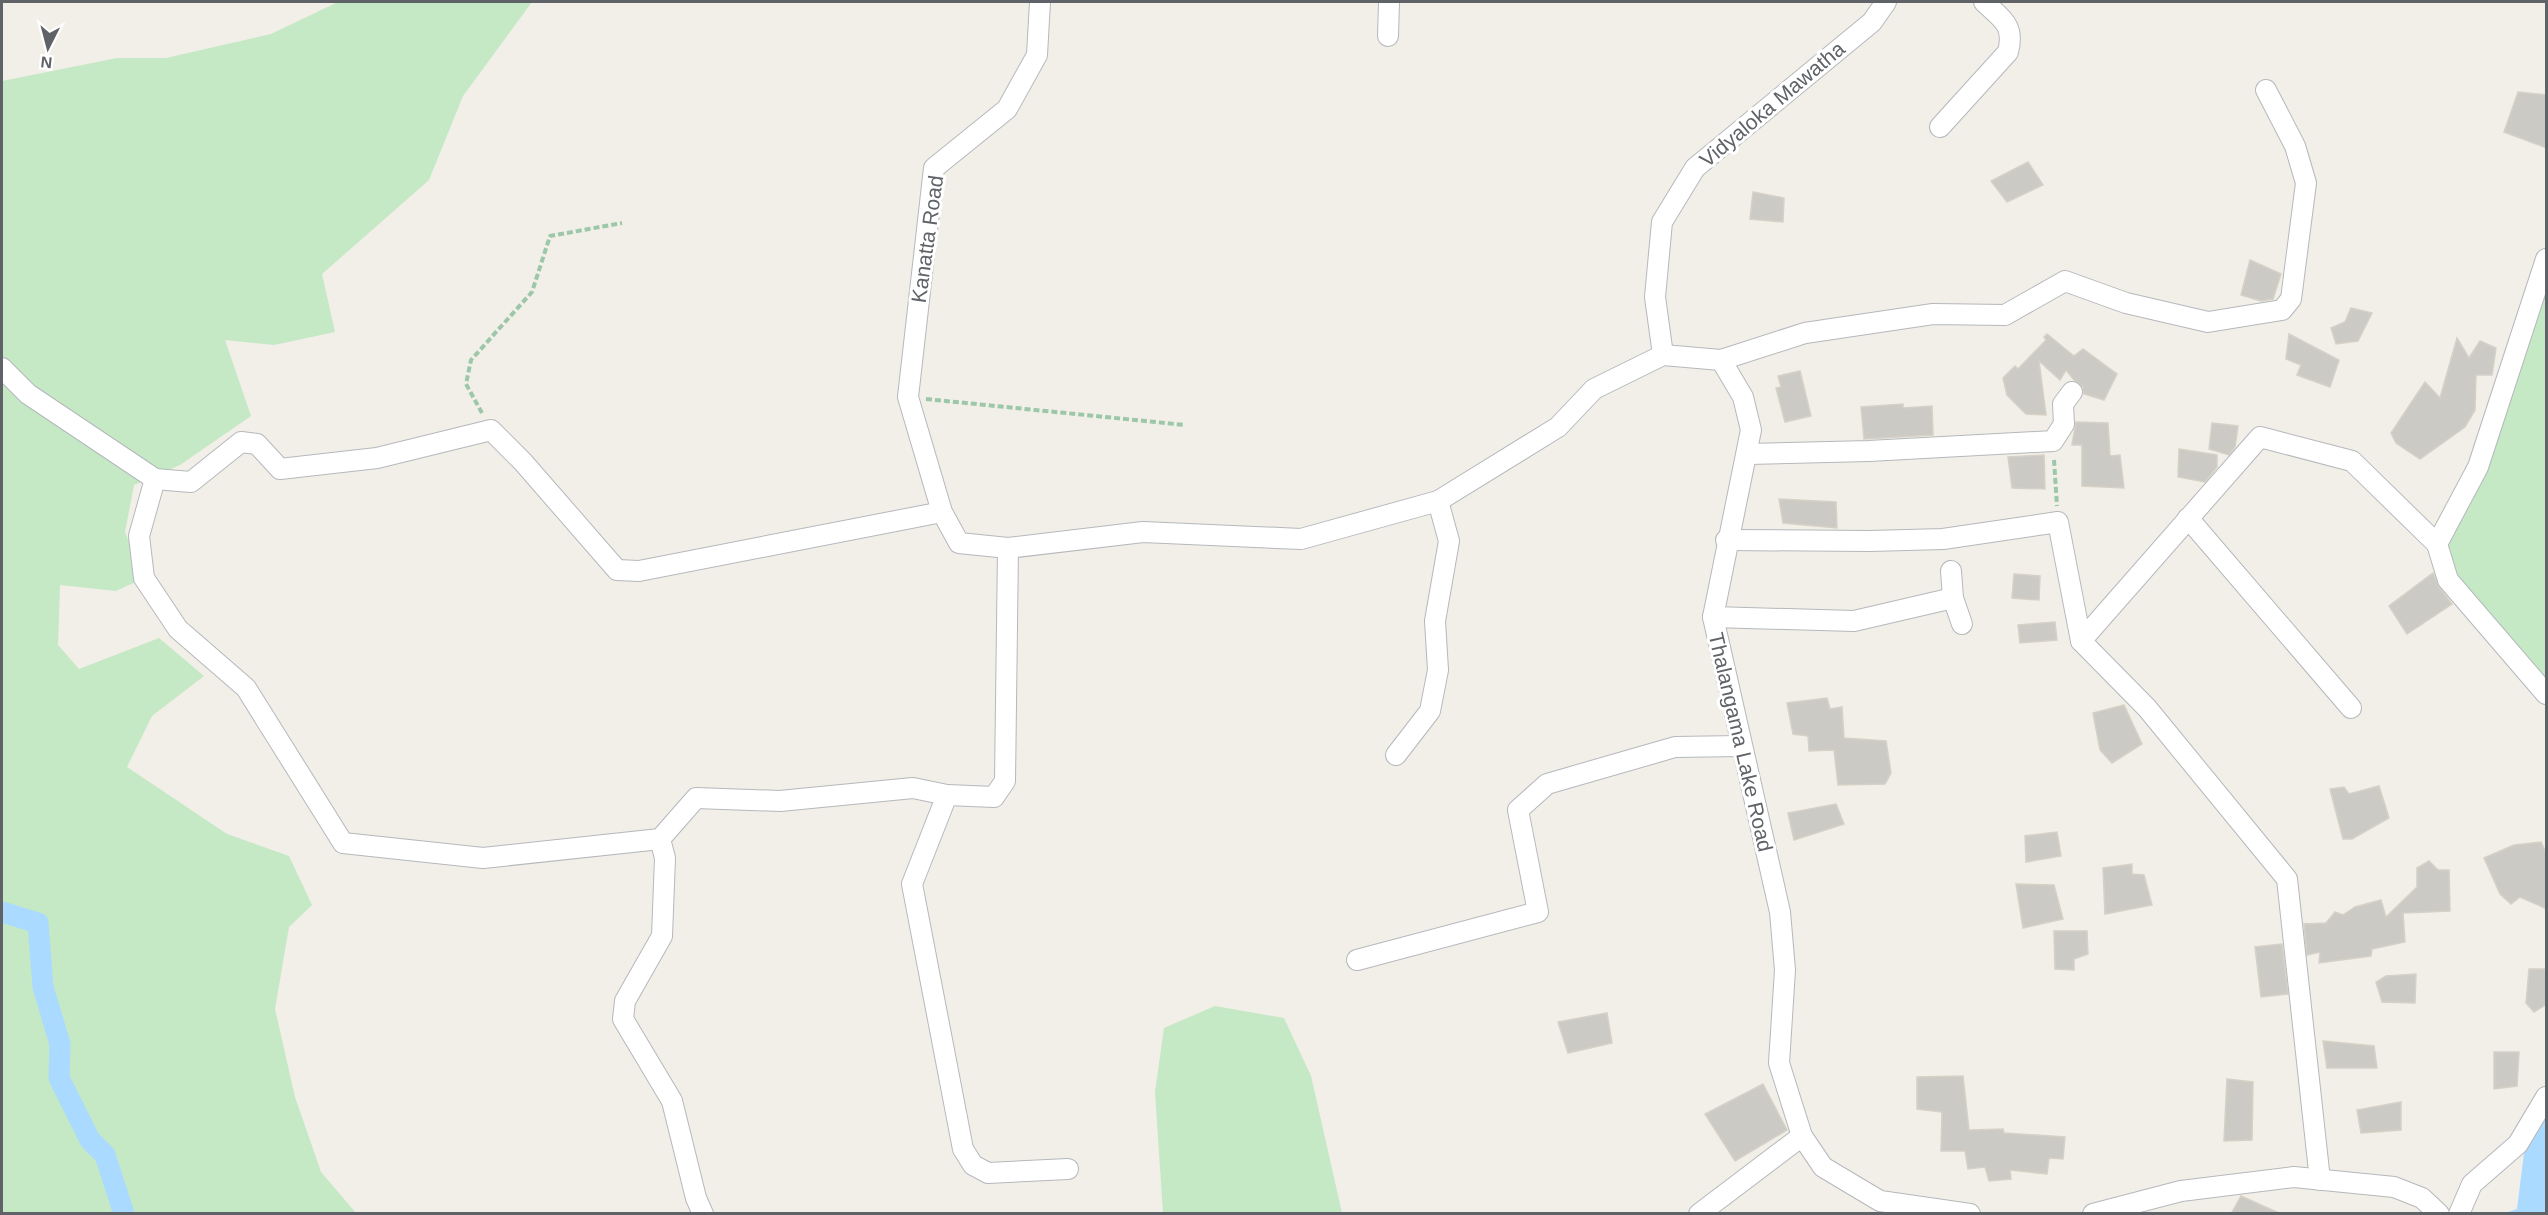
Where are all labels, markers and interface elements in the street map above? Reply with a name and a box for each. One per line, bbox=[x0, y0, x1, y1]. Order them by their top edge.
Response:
north arrow bbox=[18, 18, 78, 78]
street label: Vidyaloka Mawatha bbox=[1695, 37, 1849, 171]
text: N bbox=[40, 53, 53, 71]
street label: Kanatta Road bbox=[907, 174, 947, 304]
street label: Thalangama Lake Road bbox=[1705, 630, 1777, 854]

